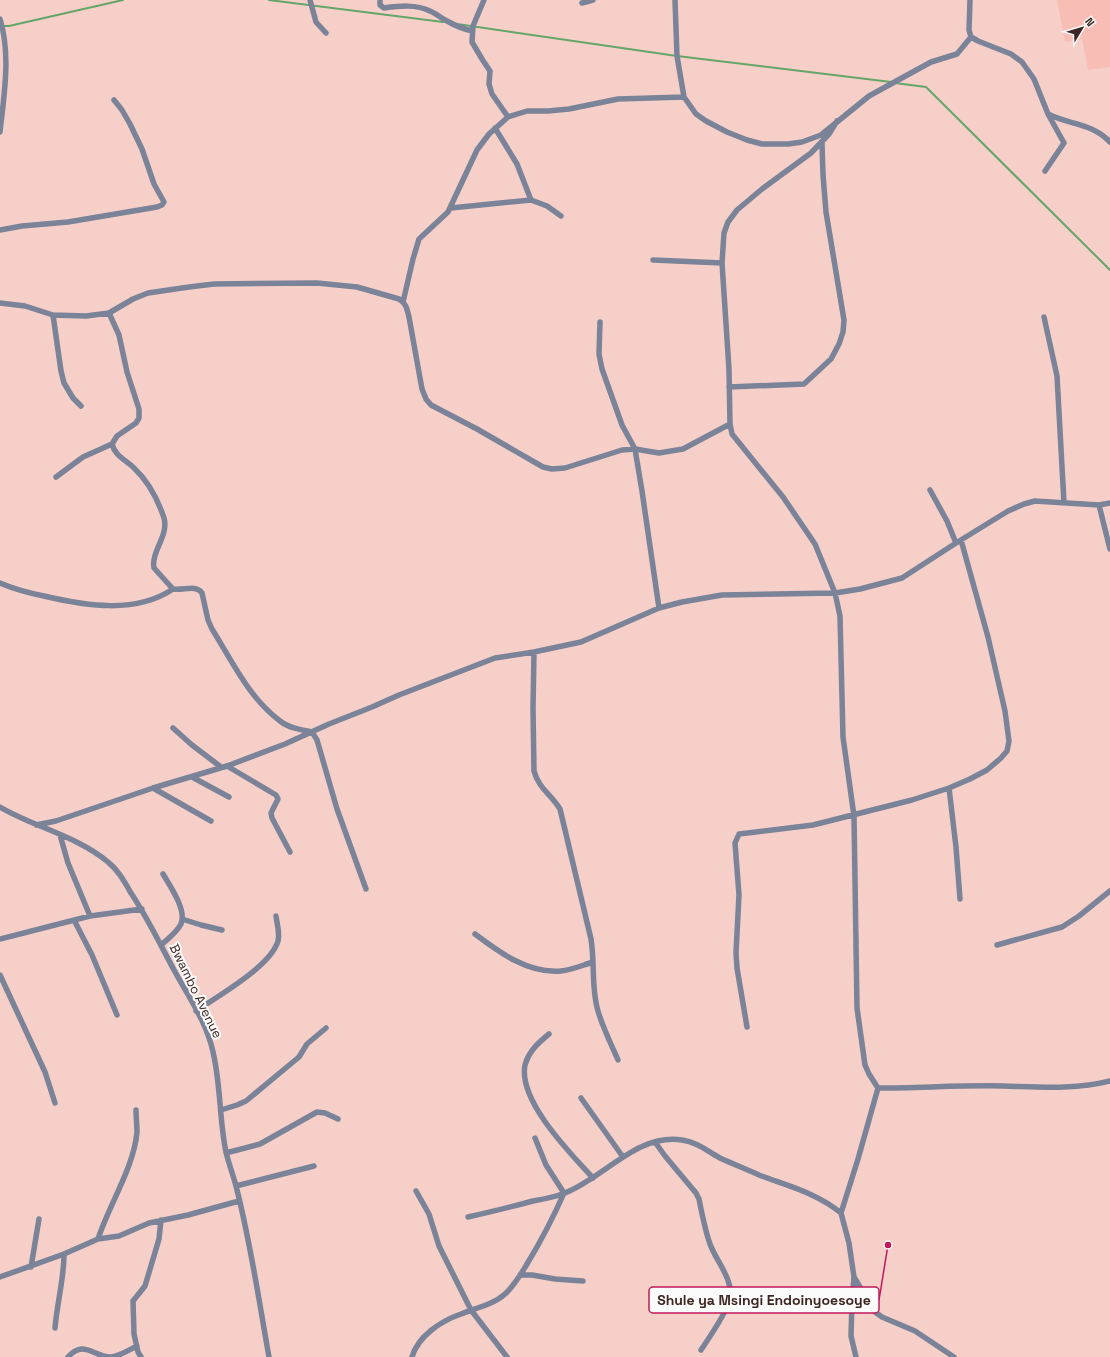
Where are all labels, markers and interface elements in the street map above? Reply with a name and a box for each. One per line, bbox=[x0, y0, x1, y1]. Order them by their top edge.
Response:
north arrow bbox=[1062, 8, 1102, 48]
text: N bbox=[1082, 15, 1098, 29]
street label: Bwambo Avenue bbox=[166, 941, 226, 1041]
callout: Shule ya Msingi Endoinyoesoye bbox=[649, 1287, 879, 1313]
text: Shule ya Msingi Endoinyoesoye bbox=[657, 1291, 871, 1309]

